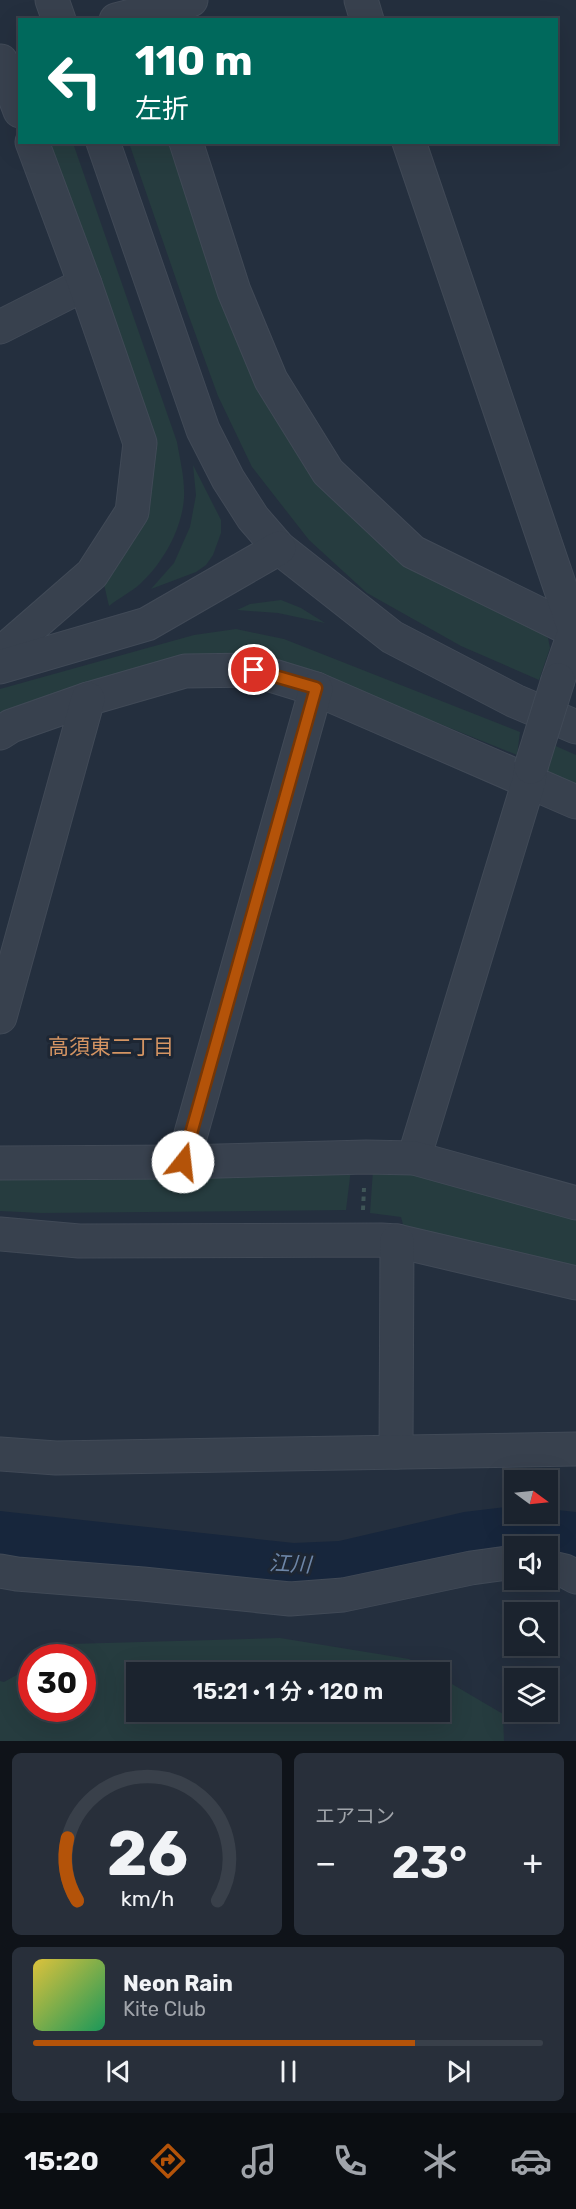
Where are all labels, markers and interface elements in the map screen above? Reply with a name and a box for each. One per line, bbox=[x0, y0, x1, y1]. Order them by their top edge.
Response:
text: 110 m bbox=[135, 36, 253, 86]
icon: left bbox=[36, 42, 114, 120]
text: 左折 bbox=[135, 93, 189, 125]
pin bbox=[228, 644, 279, 695]
icon: arrive bbox=[237, 653, 270, 686]
district label: 高須東二丁目 bbox=[48, 1034, 174, 1059]
position arrow bbox=[151, 1130, 215, 1194]
north arrow bbox=[504, 1470, 558, 1524]
map controls bbox=[504, 1470, 558, 1722]
button: sound bbox=[504, 1536, 558, 1590]
water label: 江川 bbox=[268, 1550, 314, 1577]
button: search bbox=[504, 1602, 558, 1656]
speed limit sign: 30 bbox=[18, 1644, 96, 1722]
button: layers bbox=[504, 1668, 558, 1722]
text: 15:21 · 1 分 · 120 m bbox=[193, 1678, 383, 1705]
text: エアコン bbox=[315, 1804, 395, 1828]
text: 26 bbox=[106, 1817, 188, 1891]
text: 23° bbox=[392, 1836, 467, 1889]
text: − bbox=[315, 1843, 336, 1882]
text: + bbox=[522, 1843, 543, 1882]
text: km/h bbox=[120, 1886, 174, 1911]
text: Neon Rain bbox=[123, 1970, 233, 1997]
text: Kite Club bbox=[123, 1997, 206, 2021]
icon: previous bbox=[102, 2055, 135, 2088]
icon: pause bbox=[272, 2055, 305, 2088]
icon: next bbox=[442, 2055, 475, 2088]
icon: directions bbox=[147, 2140, 189, 2182]
icon: music bbox=[238, 2140, 280, 2182]
icon: phone bbox=[329, 2140, 371, 2182]
icon: climate bbox=[419, 2140, 461, 2182]
icon: car bbox=[510, 2140, 552, 2182]
text: 15:20 bbox=[24, 2145, 99, 2177]

